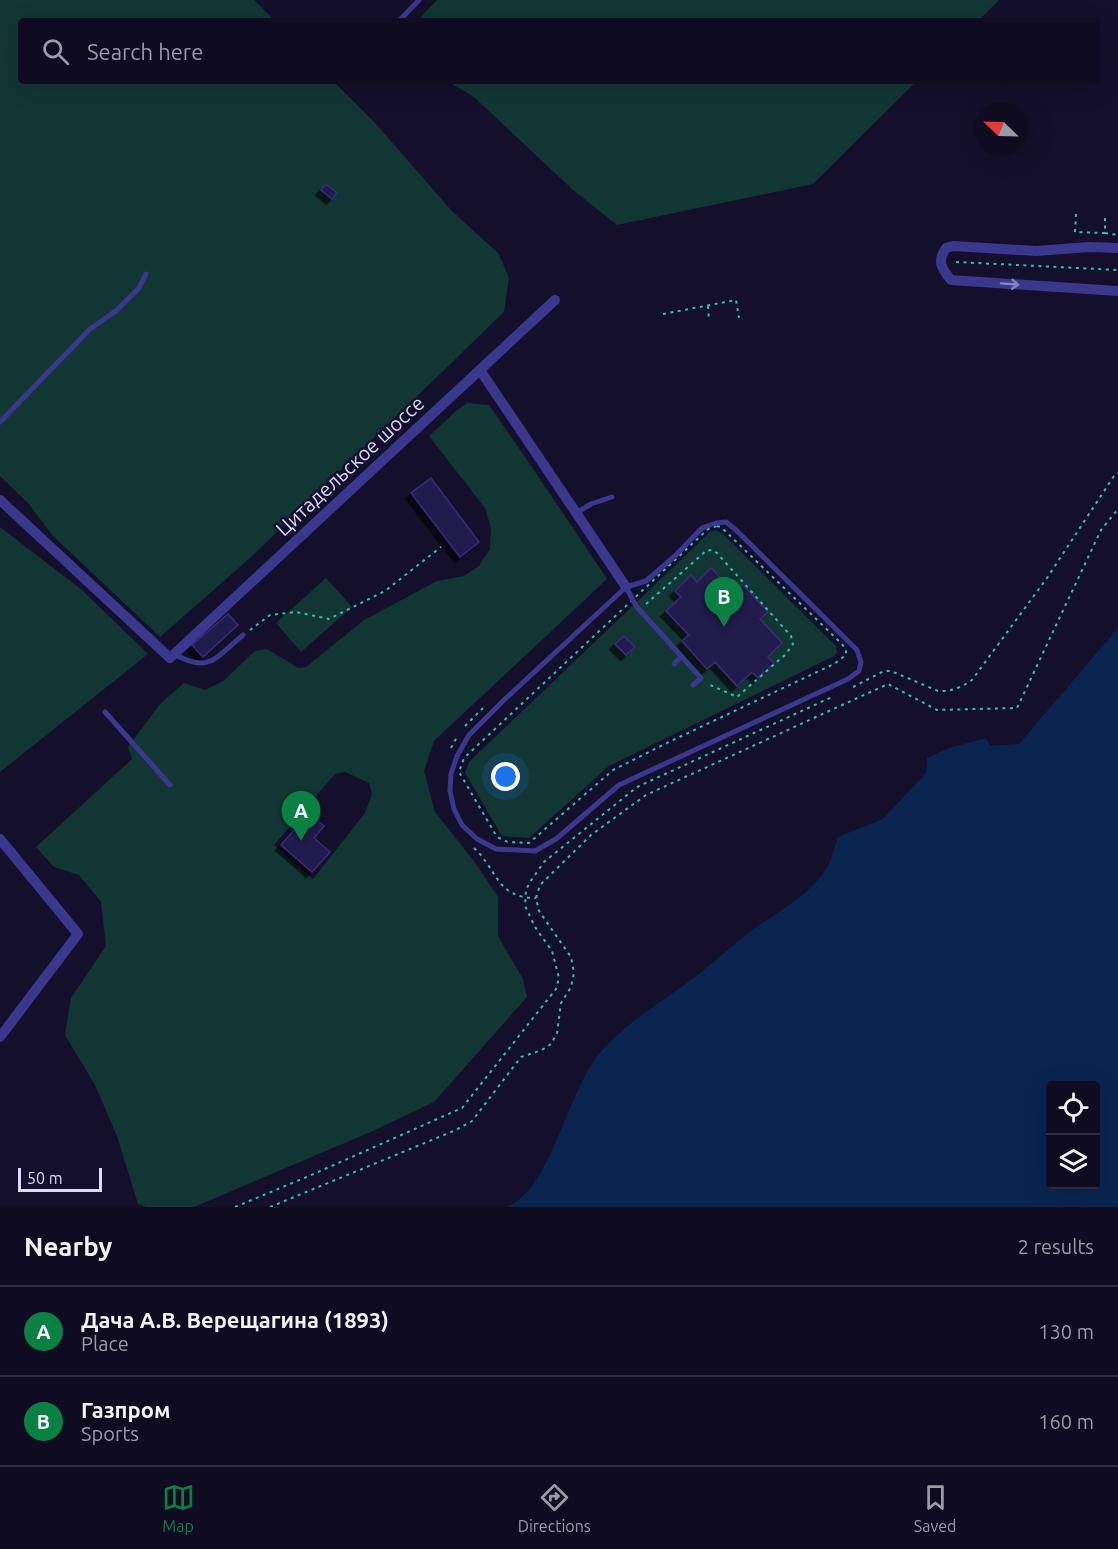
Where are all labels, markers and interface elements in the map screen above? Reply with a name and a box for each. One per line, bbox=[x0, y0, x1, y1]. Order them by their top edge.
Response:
search box bbox=[18, 18, 1100, 84]
icon: search bbox=[39, 35, 72, 68]
text: Search here bbox=[87, 39, 203, 64]
north arrow bbox=[974, 102, 1028, 156]
one-way arrow bbox=[999, 279, 1019, 290]
street label: Цитадельское шоссе bbox=[271, 391, 428, 540]
pin: B bbox=[704, 578, 744, 627]
your location bbox=[491, 762, 520, 791]
pin: A bbox=[282, 792, 320, 841]
map controls bbox=[1046, 1081, 1100, 1189]
button: locate bbox=[1046, 1081, 1100, 1135]
button: layers bbox=[1046, 1135, 1100, 1189]
scale bar bbox=[18, 1165, 102, 1192]
text: 50 m bbox=[27, 1169, 63, 1187]
text: Nearby bbox=[24, 1232, 112, 1261]
text: 2 results bbox=[1018, 1235, 1094, 1258]
text: Дача А.В. Верещагина (1893) bbox=[81, 1307, 389, 1332]
text: A bbox=[36, 1320, 51, 1343]
text: 130 m bbox=[1038, 1320, 1094, 1343]
text: Place bbox=[81, 1332, 129, 1355]
text: Газпром bbox=[81, 1397, 171, 1422]
text: B bbox=[37, 1410, 50, 1433]
text: 160 m bbox=[1038, 1410, 1094, 1433]
text: Sports bbox=[81, 1422, 139, 1445]
tab: Map bbox=[162, 1481, 195, 1535]
tab: Directions bbox=[518, 1481, 591, 1535]
tab: Saved bbox=[914, 1481, 956, 1535]

